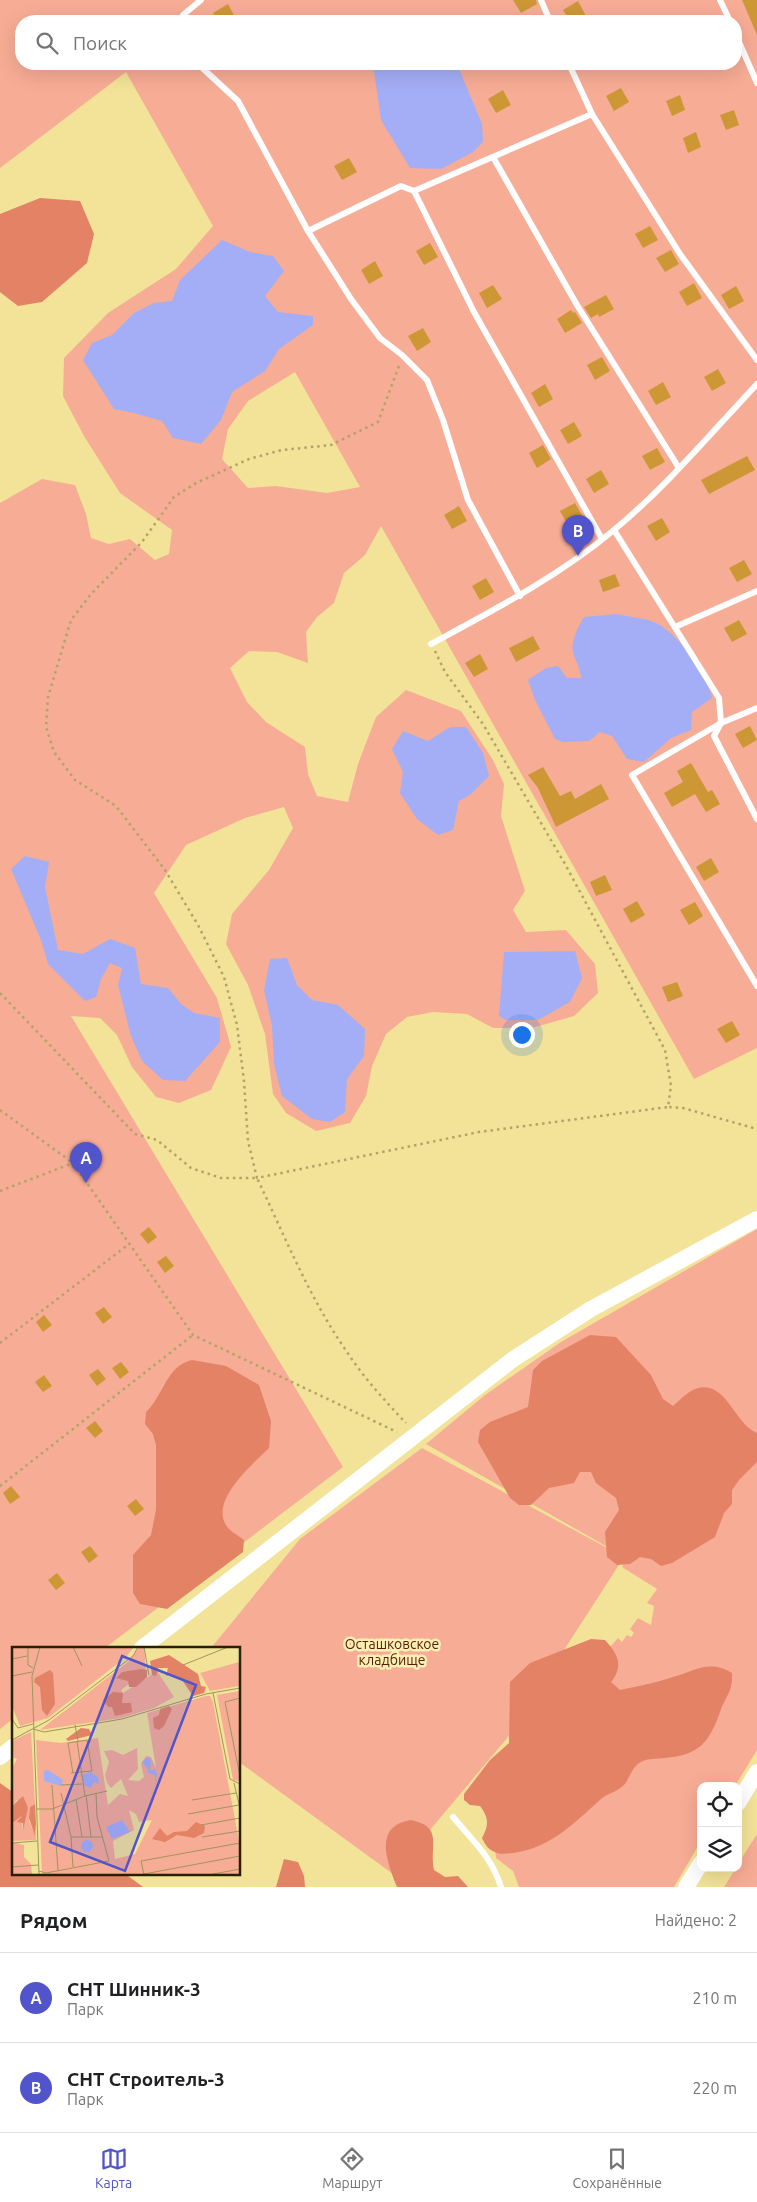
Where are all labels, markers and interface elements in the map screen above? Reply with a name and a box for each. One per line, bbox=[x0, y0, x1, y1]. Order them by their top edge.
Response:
search box bbox=[15, 15, 742, 70]
icon: search bbox=[33, 29, 61, 57]
text: Поиск bbox=[73, 32, 127, 54]
pin: B bbox=[562, 515, 594, 556]
your location bbox=[509, 1022, 535, 1048]
pin: A bbox=[70, 1142, 102, 1183]
park label: Осташковское кладбище bbox=[345, 1636, 439, 1668]
inset map bbox=[12, 1647, 240, 1874]
map controls bbox=[697, 1782, 742, 1872]
button: locate bbox=[697, 1782, 742, 1827]
button: layers bbox=[697, 1827, 742, 1872]
text: Рядом bbox=[20, 1908, 88, 1932]
text: Найдено: 2 bbox=[655, 1911, 737, 1929]
text: СНТ Шинник-3 bbox=[67, 1978, 201, 2000]
text: A bbox=[30, 1989, 42, 2007]
text: 210 m bbox=[692, 1989, 737, 2007]
text: Парк bbox=[67, 2000, 104, 2018]
text: СНТ Строитель-3 bbox=[67, 2068, 225, 2090]
text: B bbox=[31, 2079, 41, 2097]
text: 220 m bbox=[692, 2079, 737, 2097]
text: Парк bbox=[67, 2090, 104, 2108]
tab: Карта bbox=[95, 2145, 132, 2191]
tab: Маршрут bbox=[322, 2145, 383, 2191]
tab: Сохранённые bbox=[573, 2145, 662, 2191]

